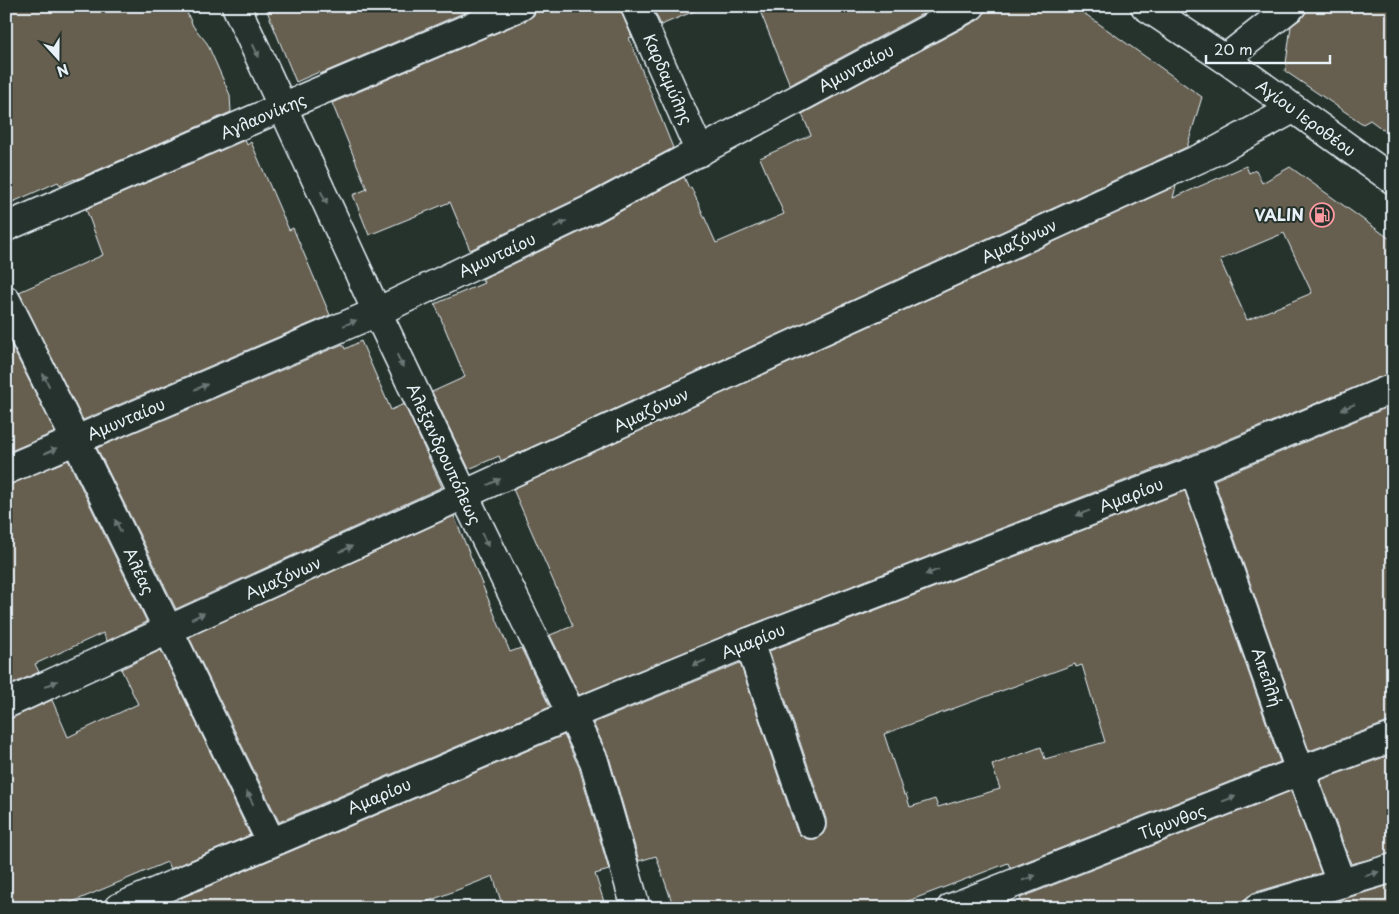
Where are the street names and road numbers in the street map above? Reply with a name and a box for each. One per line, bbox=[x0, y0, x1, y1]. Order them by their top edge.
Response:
street label: Καρδαμύλης bbox=[638, 29, 700, 128]
street label: Αμυνταίου bbox=[813, 37, 898, 97]
street label: Αγίου Ιεροθέου bbox=[1252, 73, 1361, 162]
street label: Αγλαονίκης bbox=[216, 86, 309, 144]
street label: Αμαζόνων bbox=[977, 212, 1061, 268]
street label: Αμυνταίου bbox=[454, 226, 539, 282]
street label: Αλεξανδρουπόλεως bbox=[402, 379, 488, 528]
street label: Αμαζόνων bbox=[609, 381, 693, 437]
street label: Αμυνταίου bbox=[83, 391, 168, 445]
street label: Αμαρίου bbox=[1095, 471, 1166, 517]
street label: Αλέας bbox=[119, 543, 161, 598]
street label: Αμαζόνων bbox=[241, 550, 325, 605]
street label: Αμαρίου bbox=[717, 616, 788, 664]
street label: Απελλή bbox=[1247, 644, 1289, 709]
street label: Αμαρίου bbox=[343, 771, 414, 819]
street label: Τίρυνθος bbox=[1135, 797, 1209, 845]

